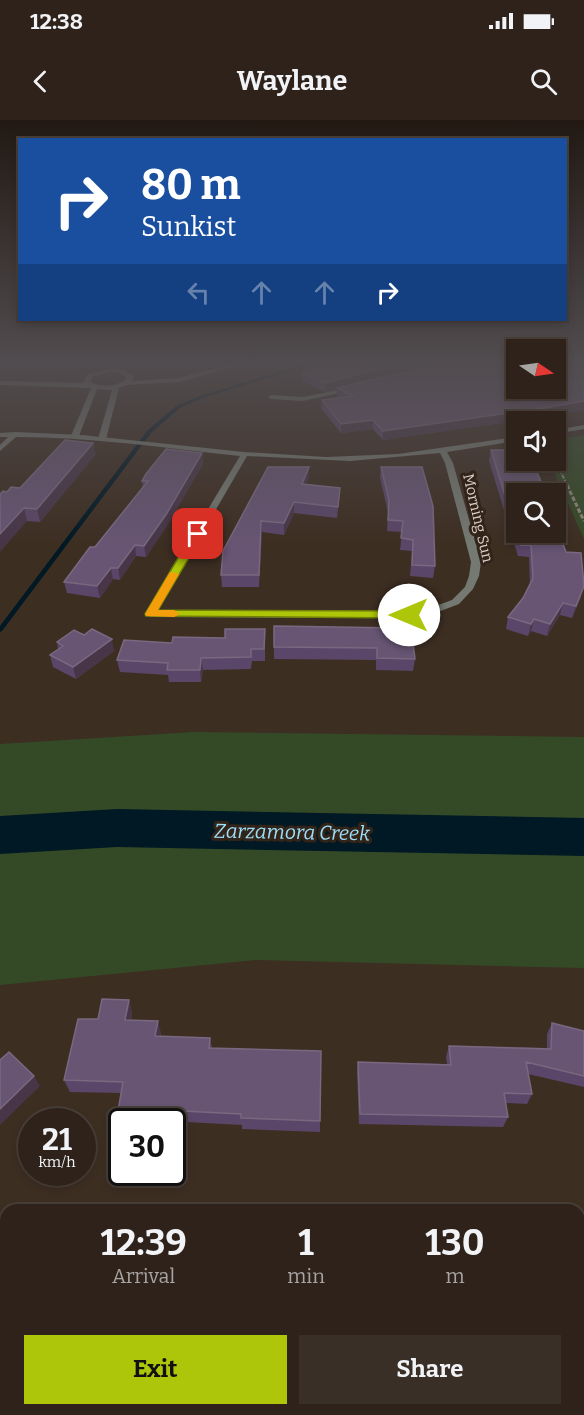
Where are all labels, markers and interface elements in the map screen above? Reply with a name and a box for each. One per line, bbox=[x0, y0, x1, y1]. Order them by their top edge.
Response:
text: 12:38 bbox=[30, 8, 83, 35]
icon: back bbox=[24, 65, 57, 98]
text: Waylane bbox=[237, 65, 347, 97]
icon: search bbox=[527, 65, 560, 98]
text: 80 m bbox=[141, 160, 241, 210]
icon: right bbox=[42, 162, 120, 240]
text: Sunkist bbox=[141, 211, 236, 243]
icon: left bbox=[182, 276, 215, 309]
icon: ahead bbox=[245, 276, 278, 309]
icon: ahead bbox=[308, 276, 341, 309]
icon: right bbox=[371, 276, 404, 309]
north arrow bbox=[506, 339, 566, 399]
map controls bbox=[506, 339, 566, 543]
button: sound bbox=[506, 411, 566, 471]
street label: Morning Sun bbox=[459, 472, 497, 565]
button: search bbox=[506, 483, 566, 543]
pin bbox=[172, 508, 223, 559]
icon: arrive bbox=[181, 517, 214, 550]
position arrow bbox=[377, 583, 441, 647]
water label: Zarzamora Creek bbox=[214, 819, 370, 845]
speed limit sign: 30 bbox=[108, 1108, 186, 1186]
text: 21 bbox=[42, 1122, 72, 1158]
text: km/h bbox=[38, 1153, 76, 1171]
text: 12:39 bbox=[100, 1221, 187, 1265]
text: 1 bbox=[298, 1221, 314, 1265]
text: 130 bbox=[425, 1221, 485, 1265]
text: Arrival bbox=[112, 1264, 175, 1288]
text: min bbox=[287, 1264, 325, 1288]
text: m bbox=[445, 1264, 464, 1288]
button: Exit bbox=[24, 1335, 287, 1404]
button: Share bbox=[299, 1335, 561, 1404]

